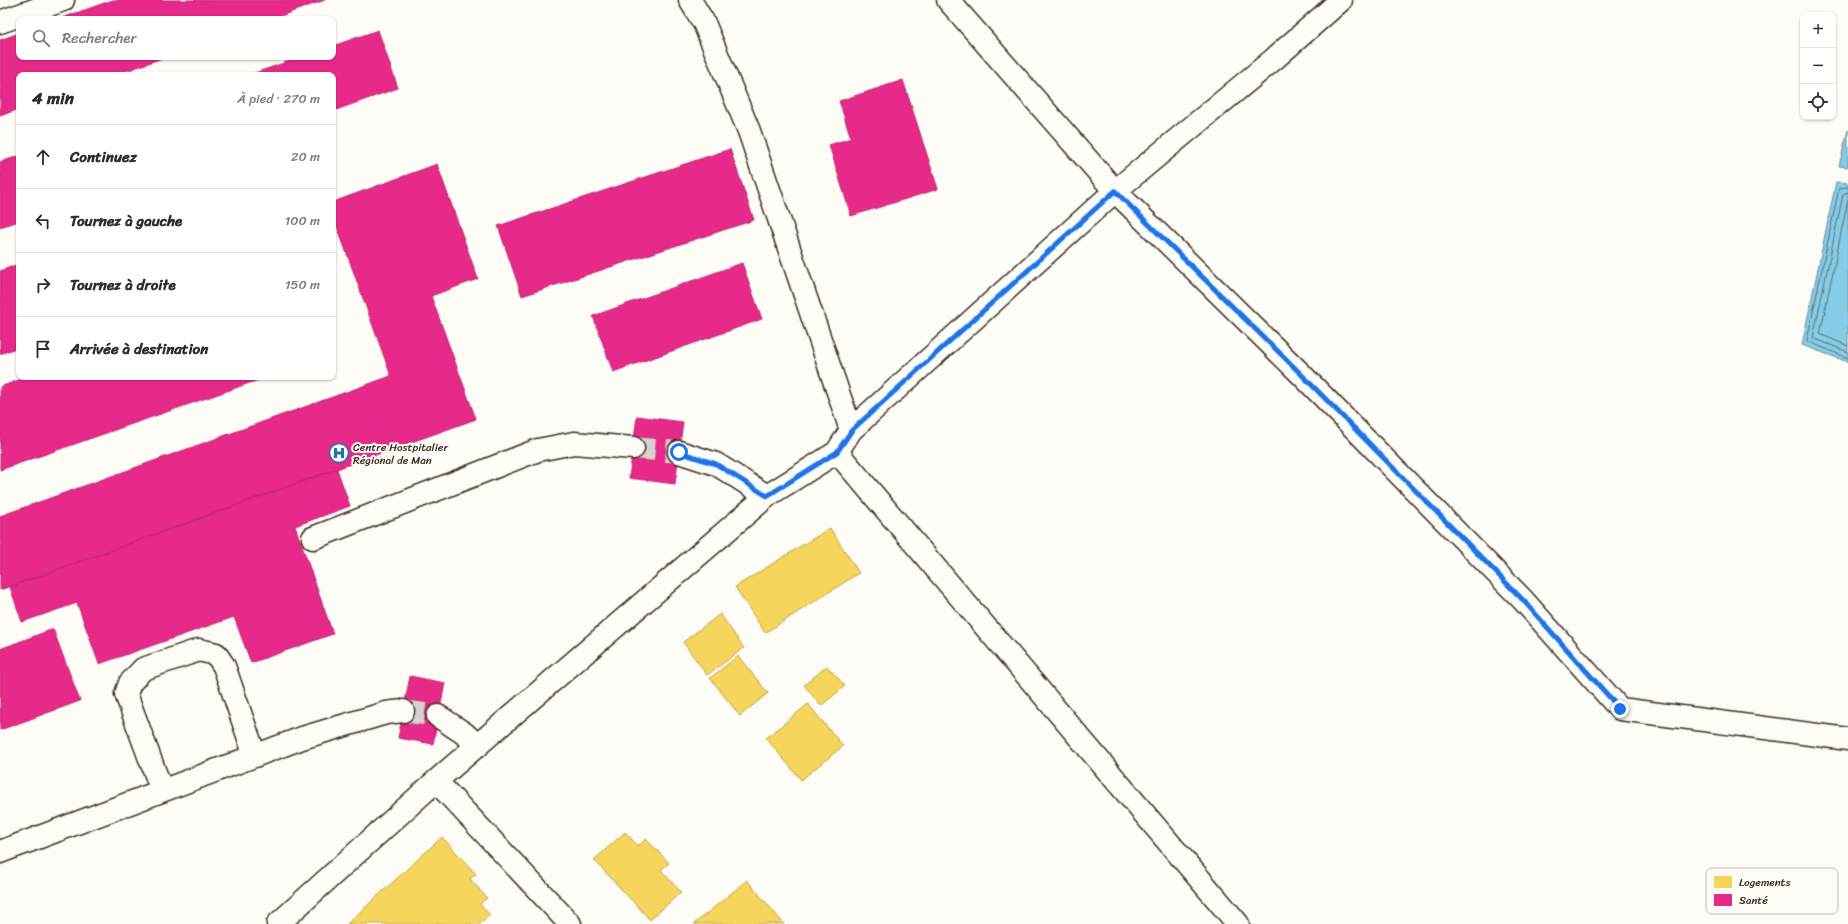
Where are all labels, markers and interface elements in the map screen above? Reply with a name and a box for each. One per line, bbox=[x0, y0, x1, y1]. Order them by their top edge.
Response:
map controls bbox=[1800, 12, 1836, 120]
button: + bbox=[1800, 12, 1836, 48]
search box bbox=[16, 16, 336, 60]
text: Rechercher bbox=[62, 25, 137, 51]
icon: search bbox=[30, 27, 52, 49]
button: − bbox=[1800, 48, 1836, 84]
text: 4 min bbox=[32, 83, 74, 113]
button: locate bbox=[1800, 84, 1836, 120]
text: À pied · 270 m bbox=[237, 87, 320, 110]
text: Continuez bbox=[70, 144, 137, 170]
text: 20 m bbox=[291, 145, 320, 168]
icon: ahead bbox=[32, 146, 54, 168]
text: Tournez à gauche bbox=[70, 208, 182, 234]
text: 100 m bbox=[285, 209, 320, 232]
icon: left bbox=[32, 210, 54, 232]
text: Tournez à droite bbox=[70, 272, 176, 298]
text: 150 m bbox=[285, 273, 320, 296]
icon: right bbox=[32, 274, 54, 296]
text: Arrivée à destination bbox=[70, 336, 208, 362]
icon: arrive bbox=[32, 338, 54, 360]
place label: Centre Hostpitalier Régional de Man bbox=[353, 438, 448, 470]
hospital icon: Centre Hostpitalier Régional de Man bbox=[328, 442, 350, 464]
route start bbox=[670, 443, 688, 461]
route end bbox=[1611, 700, 1629, 718]
legend bbox=[1706, 868, 1838, 914]
text: Logements bbox=[1739, 873, 1791, 892]
text: Santé bbox=[1739, 891, 1768, 910]

